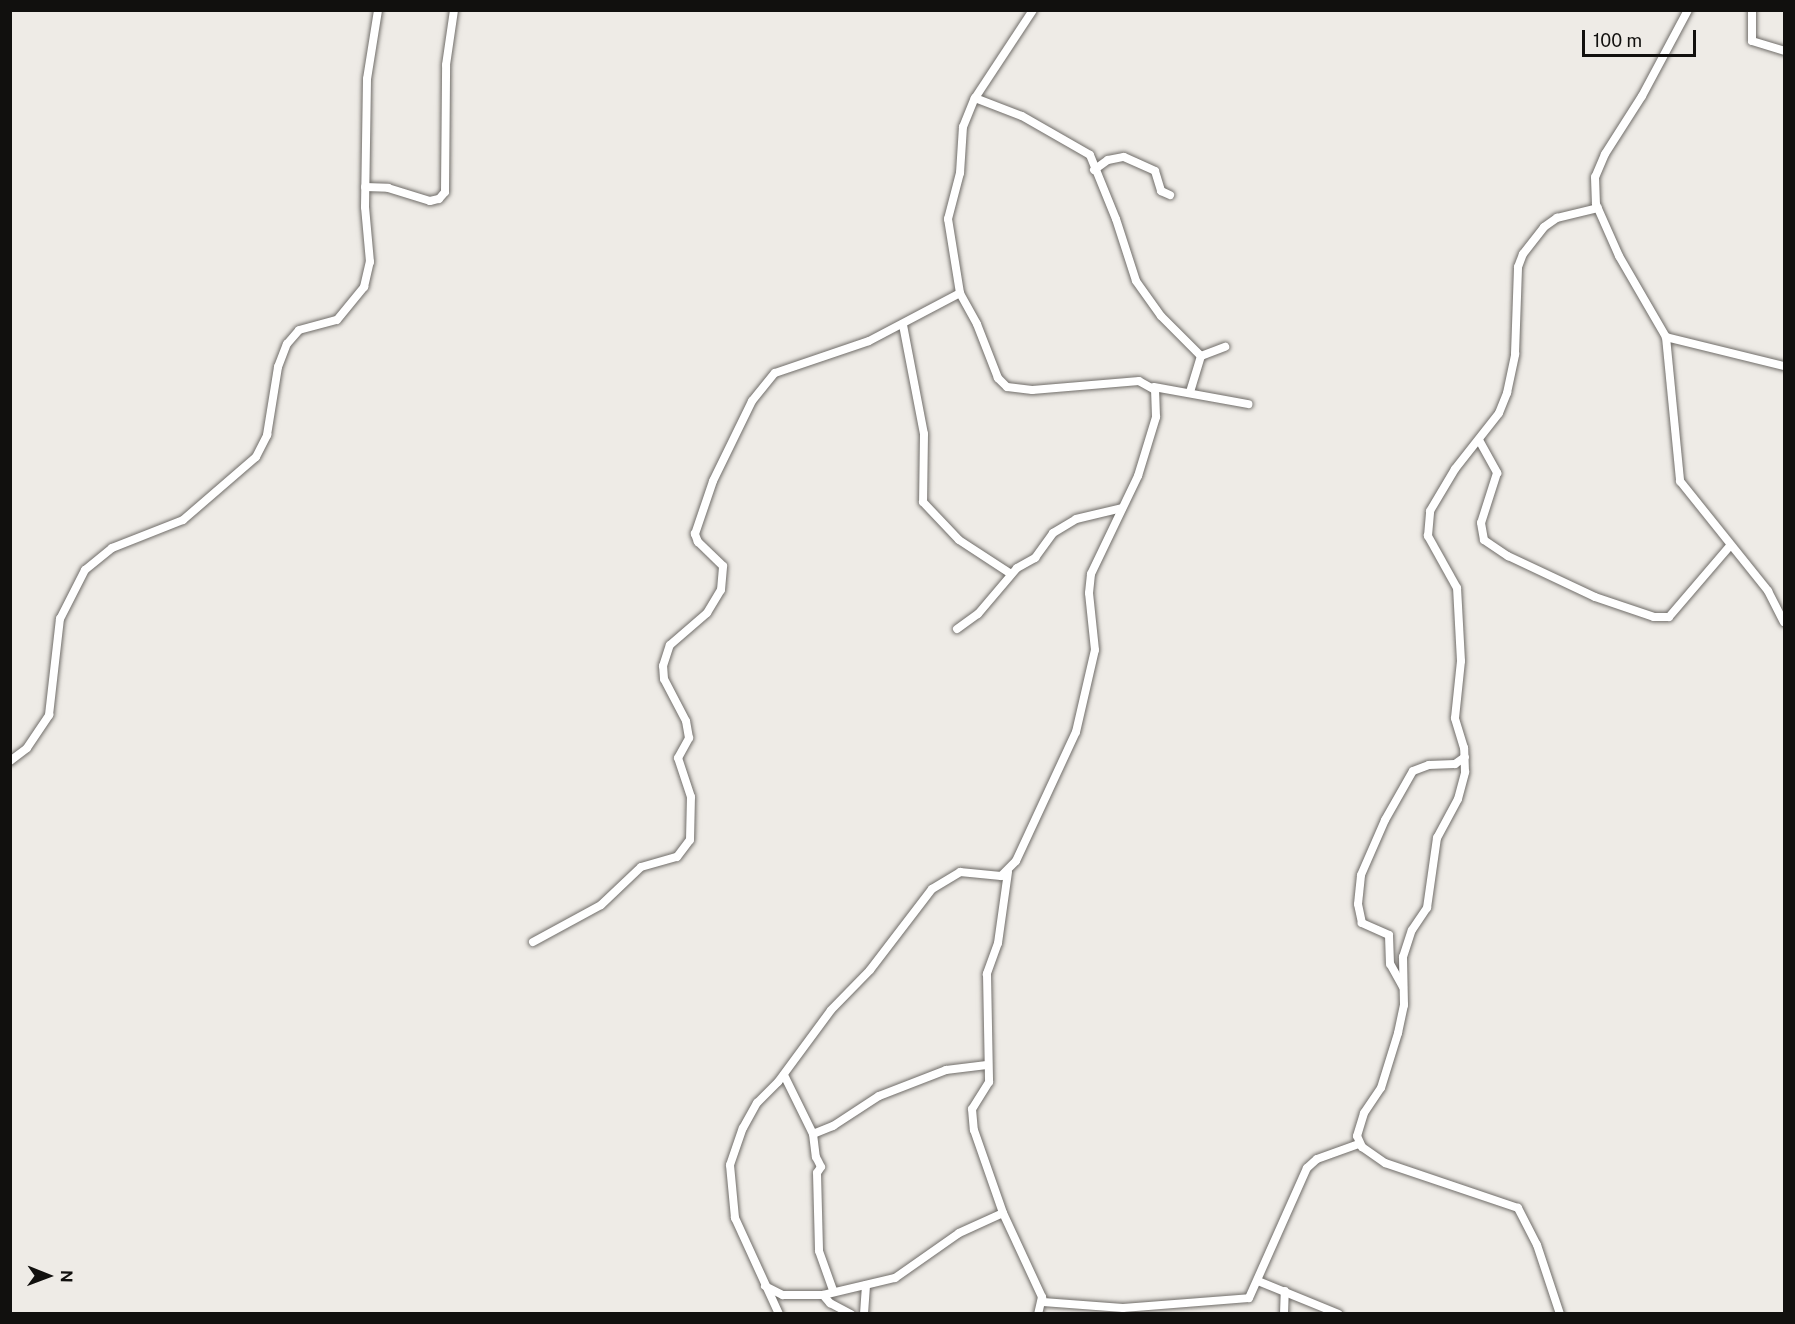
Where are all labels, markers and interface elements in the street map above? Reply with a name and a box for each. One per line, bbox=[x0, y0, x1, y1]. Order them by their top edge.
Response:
scale bar bbox=[1585, 18, 1699, 56]
text: 100 m bbox=[1593, 30, 1642, 51]
north arrow bbox=[18, 1246, 78, 1306]
text: N bbox=[57, 1270, 76, 1283]

